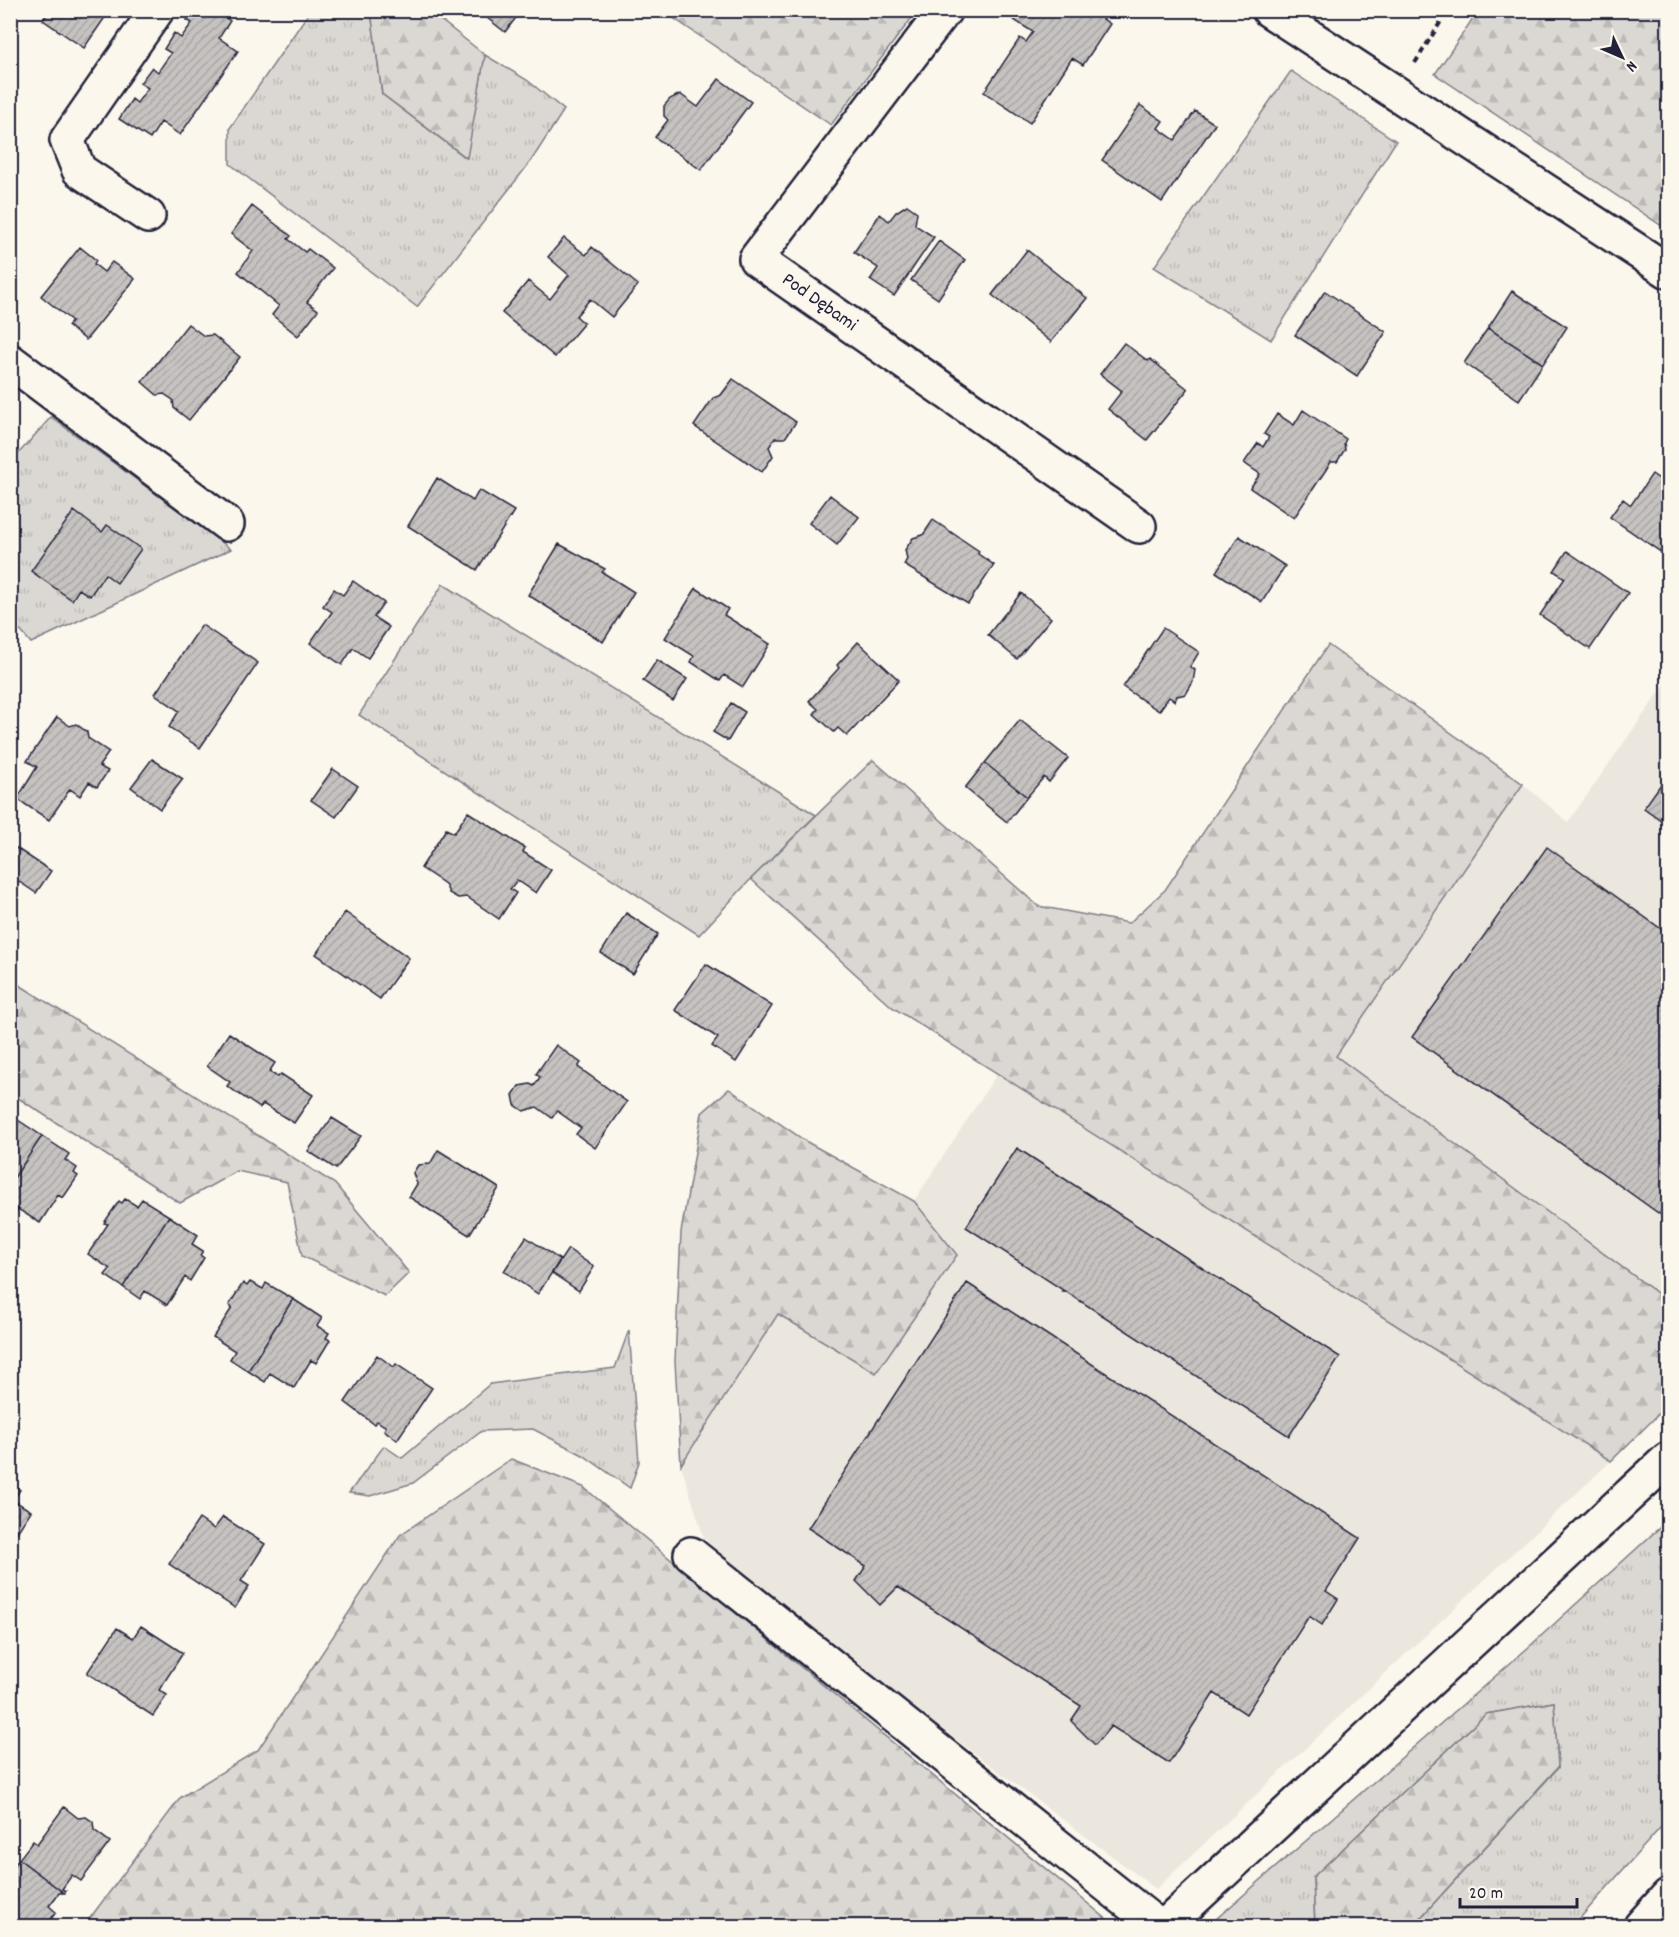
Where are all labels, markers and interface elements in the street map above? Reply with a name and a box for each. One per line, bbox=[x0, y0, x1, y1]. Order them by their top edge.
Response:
north arrow bbox=[1592, 27, 1652, 87]
text: N bbox=[1620, 55, 1642, 77]
street label: Pod Dębami bbox=[776, 267, 863, 339]
scale bar bbox=[1460, 1871, 1577, 1909]
text: 20 m bbox=[1469, 1882, 1503, 1907]

